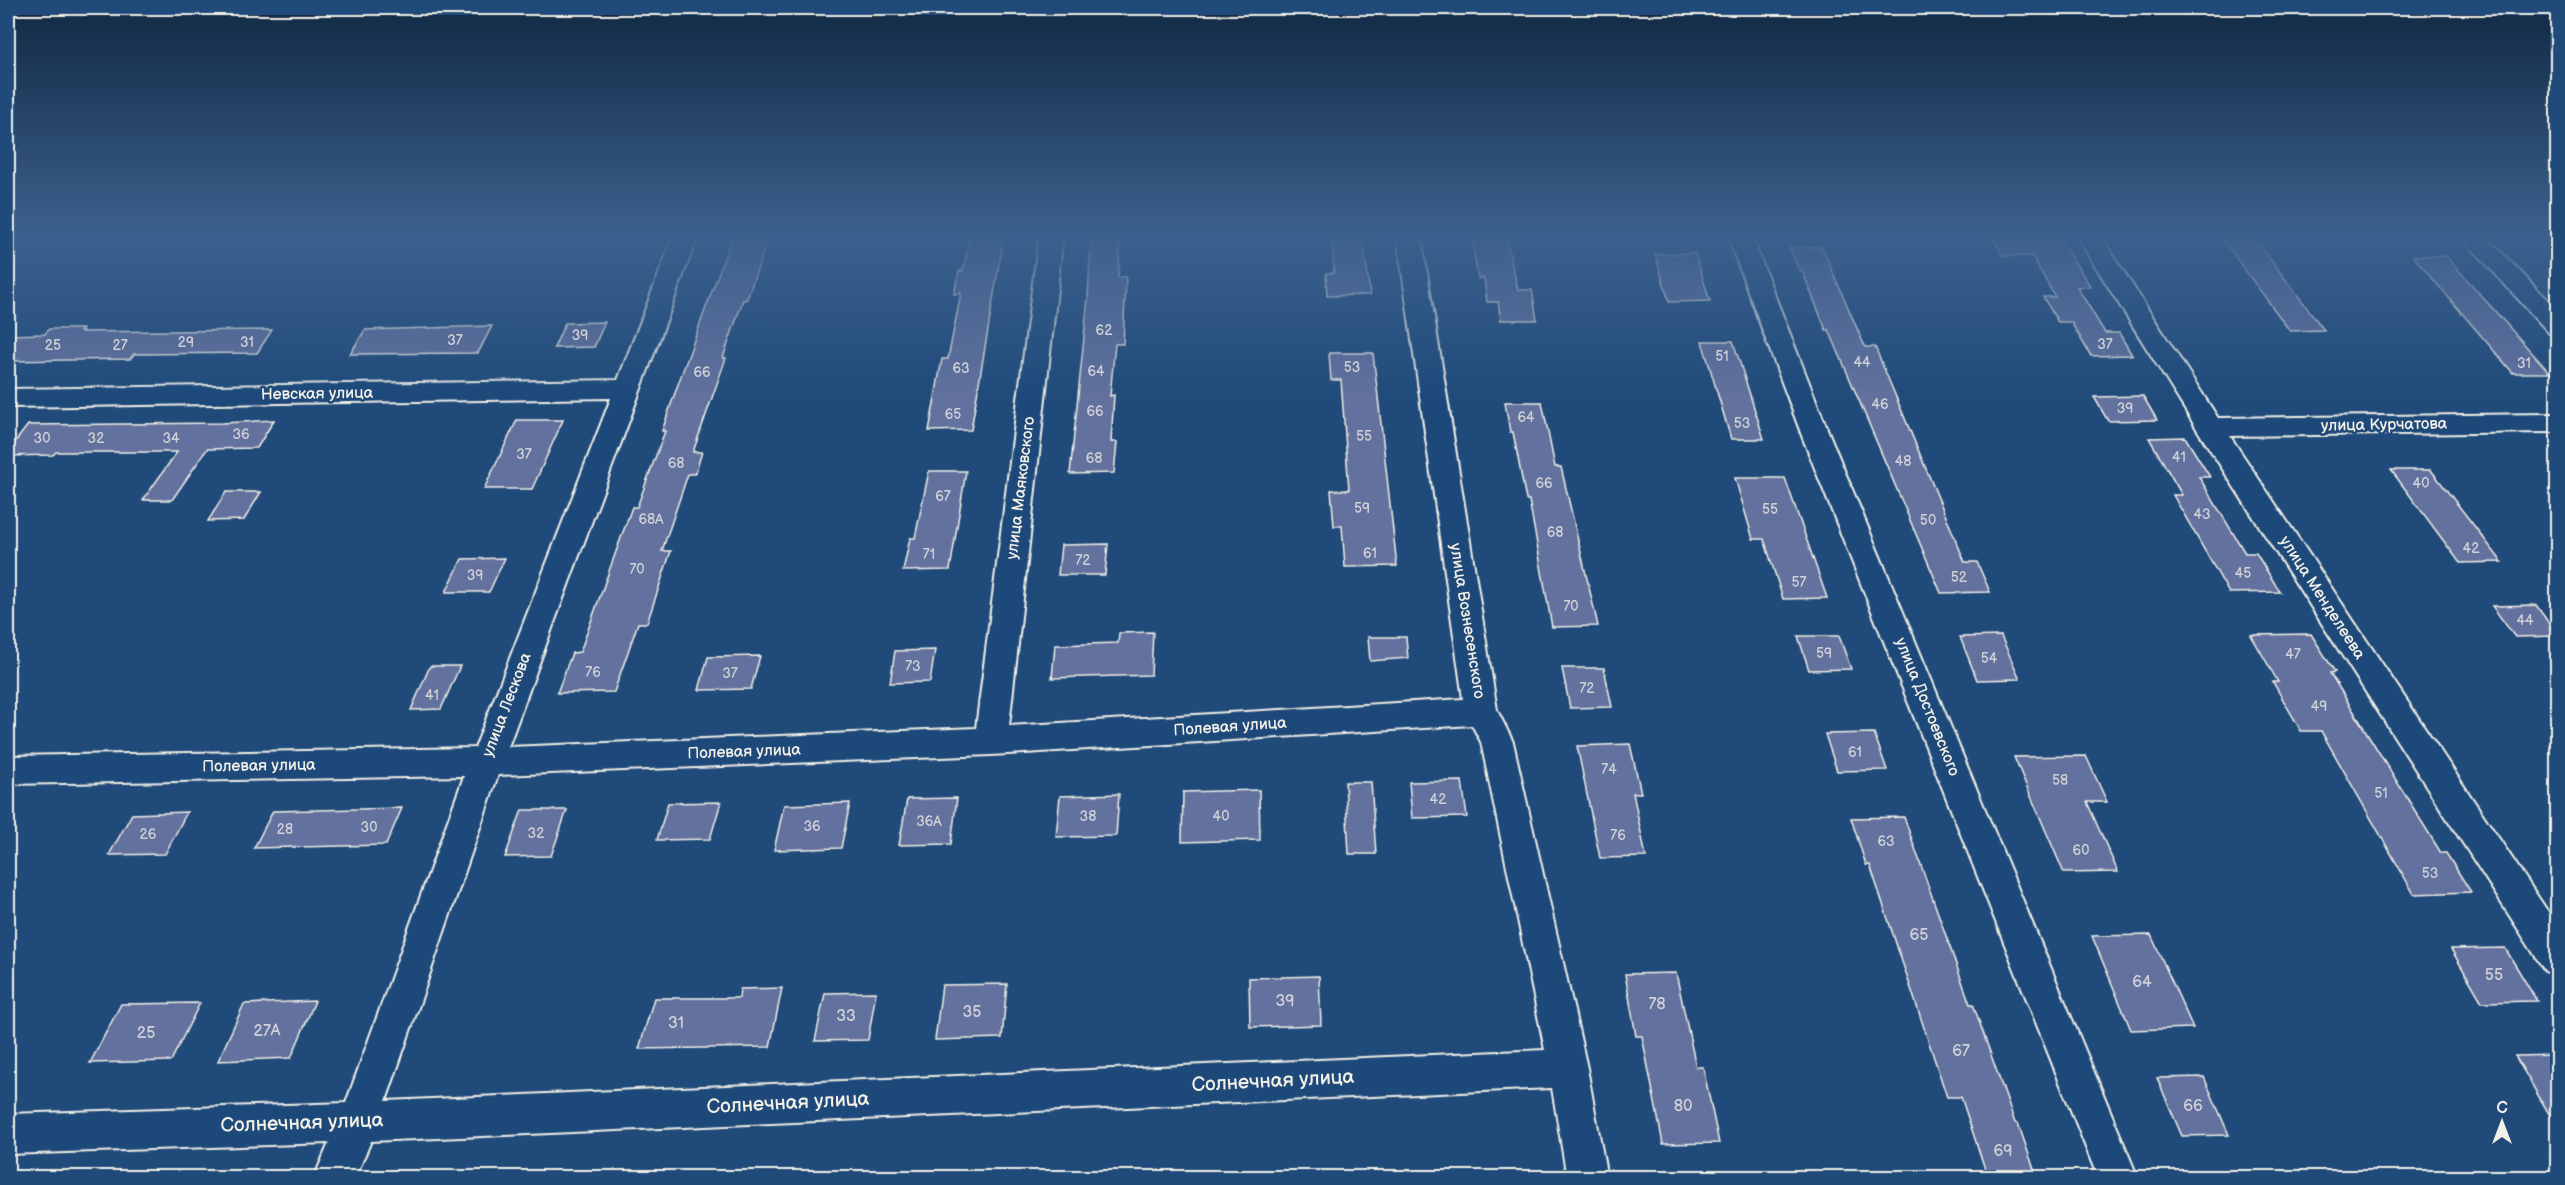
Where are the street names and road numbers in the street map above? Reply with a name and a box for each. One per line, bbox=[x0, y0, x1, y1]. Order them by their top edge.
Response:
street label: Невская улица bbox=[261, 384, 374, 404]
street label: улица Курчатова bbox=[2321, 414, 2448, 436]
street label: улица Маяковского bbox=[1003, 415, 1039, 561]
street label: улица Менделеева bbox=[2275, 533, 2369, 664]
street label: улица Вознесенского bbox=[1445, 542, 1489, 700]
street label: улица Достоевского bbox=[1891, 635, 1963, 779]
street label: улица Лескова bbox=[478, 650, 536, 760]
street label: Полевая улица bbox=[1173, 714, 1288, 740]
street label: Полевая улица bbox=[687, 741, 802, 763]
street label: Полевая улица bbox=[202, 756, 316, 776]
street label: Солнечная улица bbox=[1191, 1065, 1355, 1097]
street label: Солнечная улица bbox=[706, 1087, 870, 1119]
street label: Солнечная улица bbox=[220, 1108, 384, 1138]

